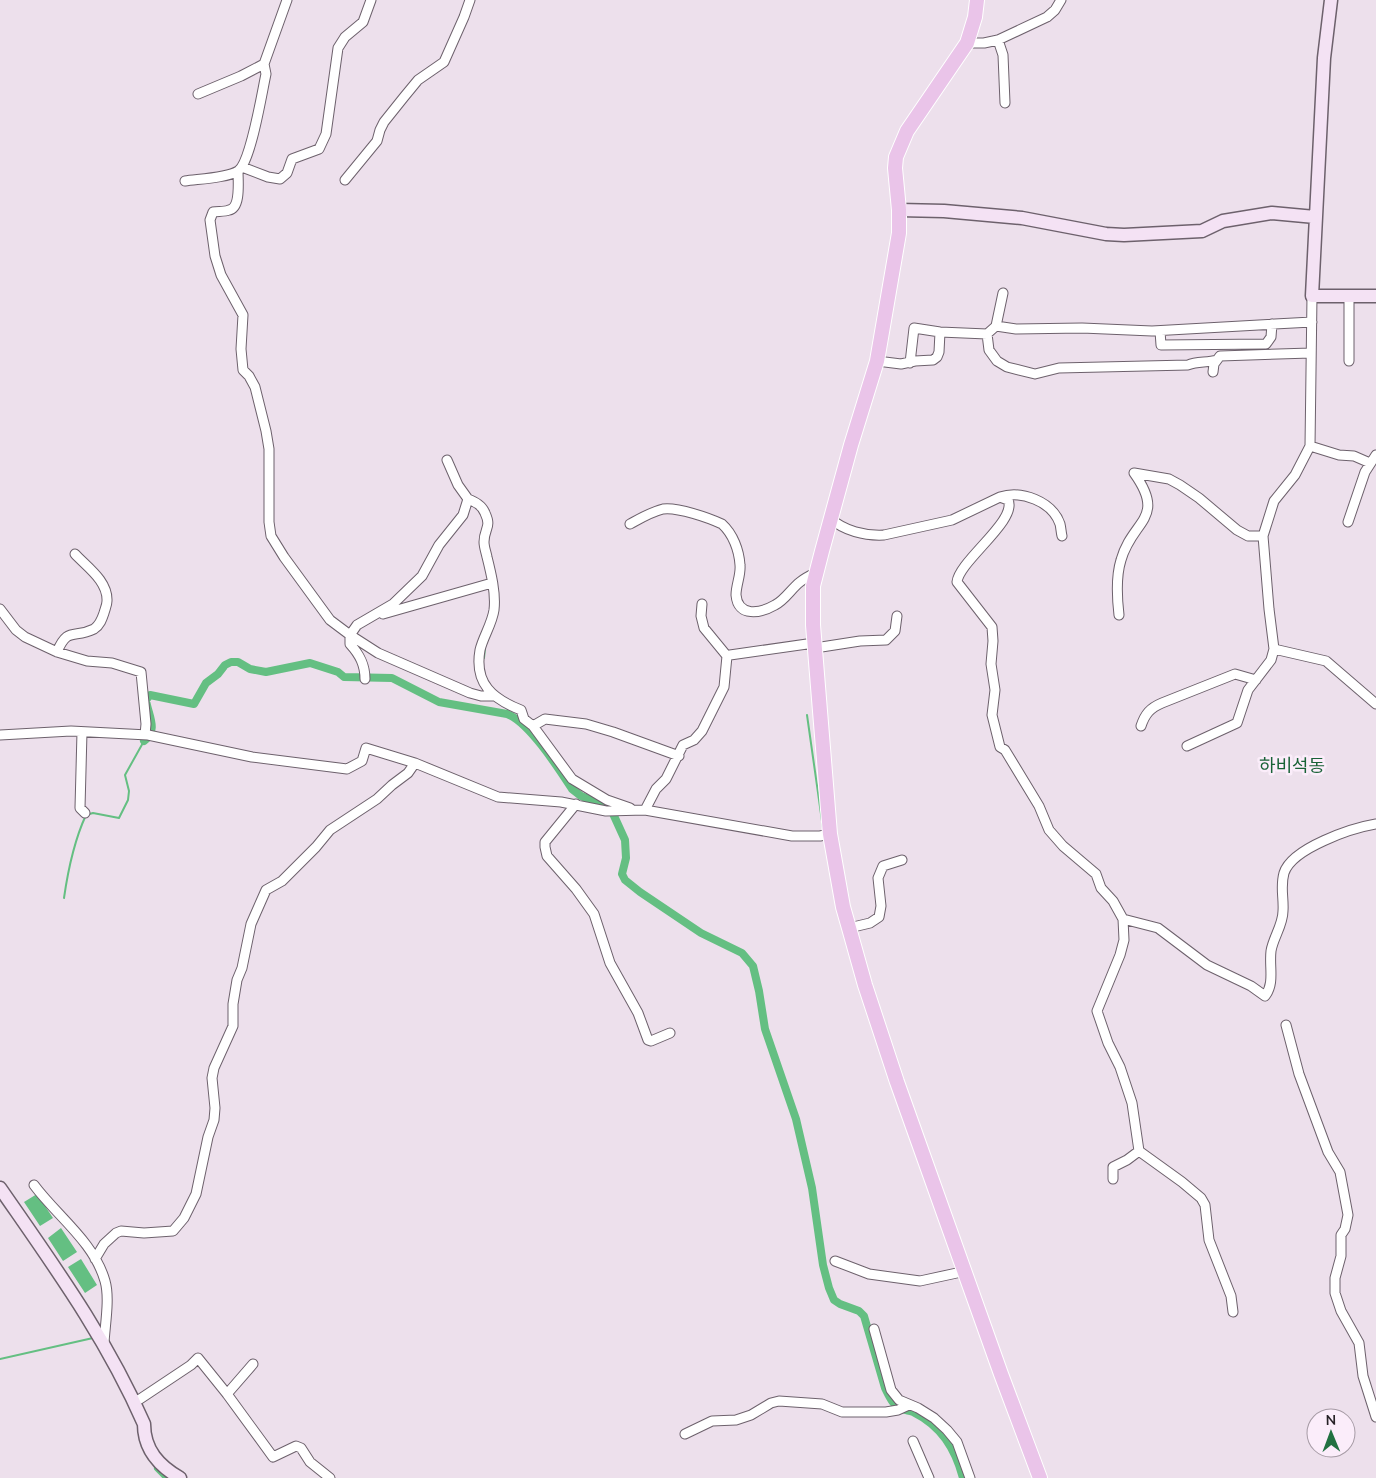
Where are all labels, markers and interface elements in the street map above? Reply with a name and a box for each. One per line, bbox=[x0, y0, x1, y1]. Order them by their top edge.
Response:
district label: 하비석동 bbox=[1259, 754, 1325, 778]
north arrow bbox=[1306, 1408, 1356, 1458]
text: N bbox=[1325, 1411, 1336, 1430]

